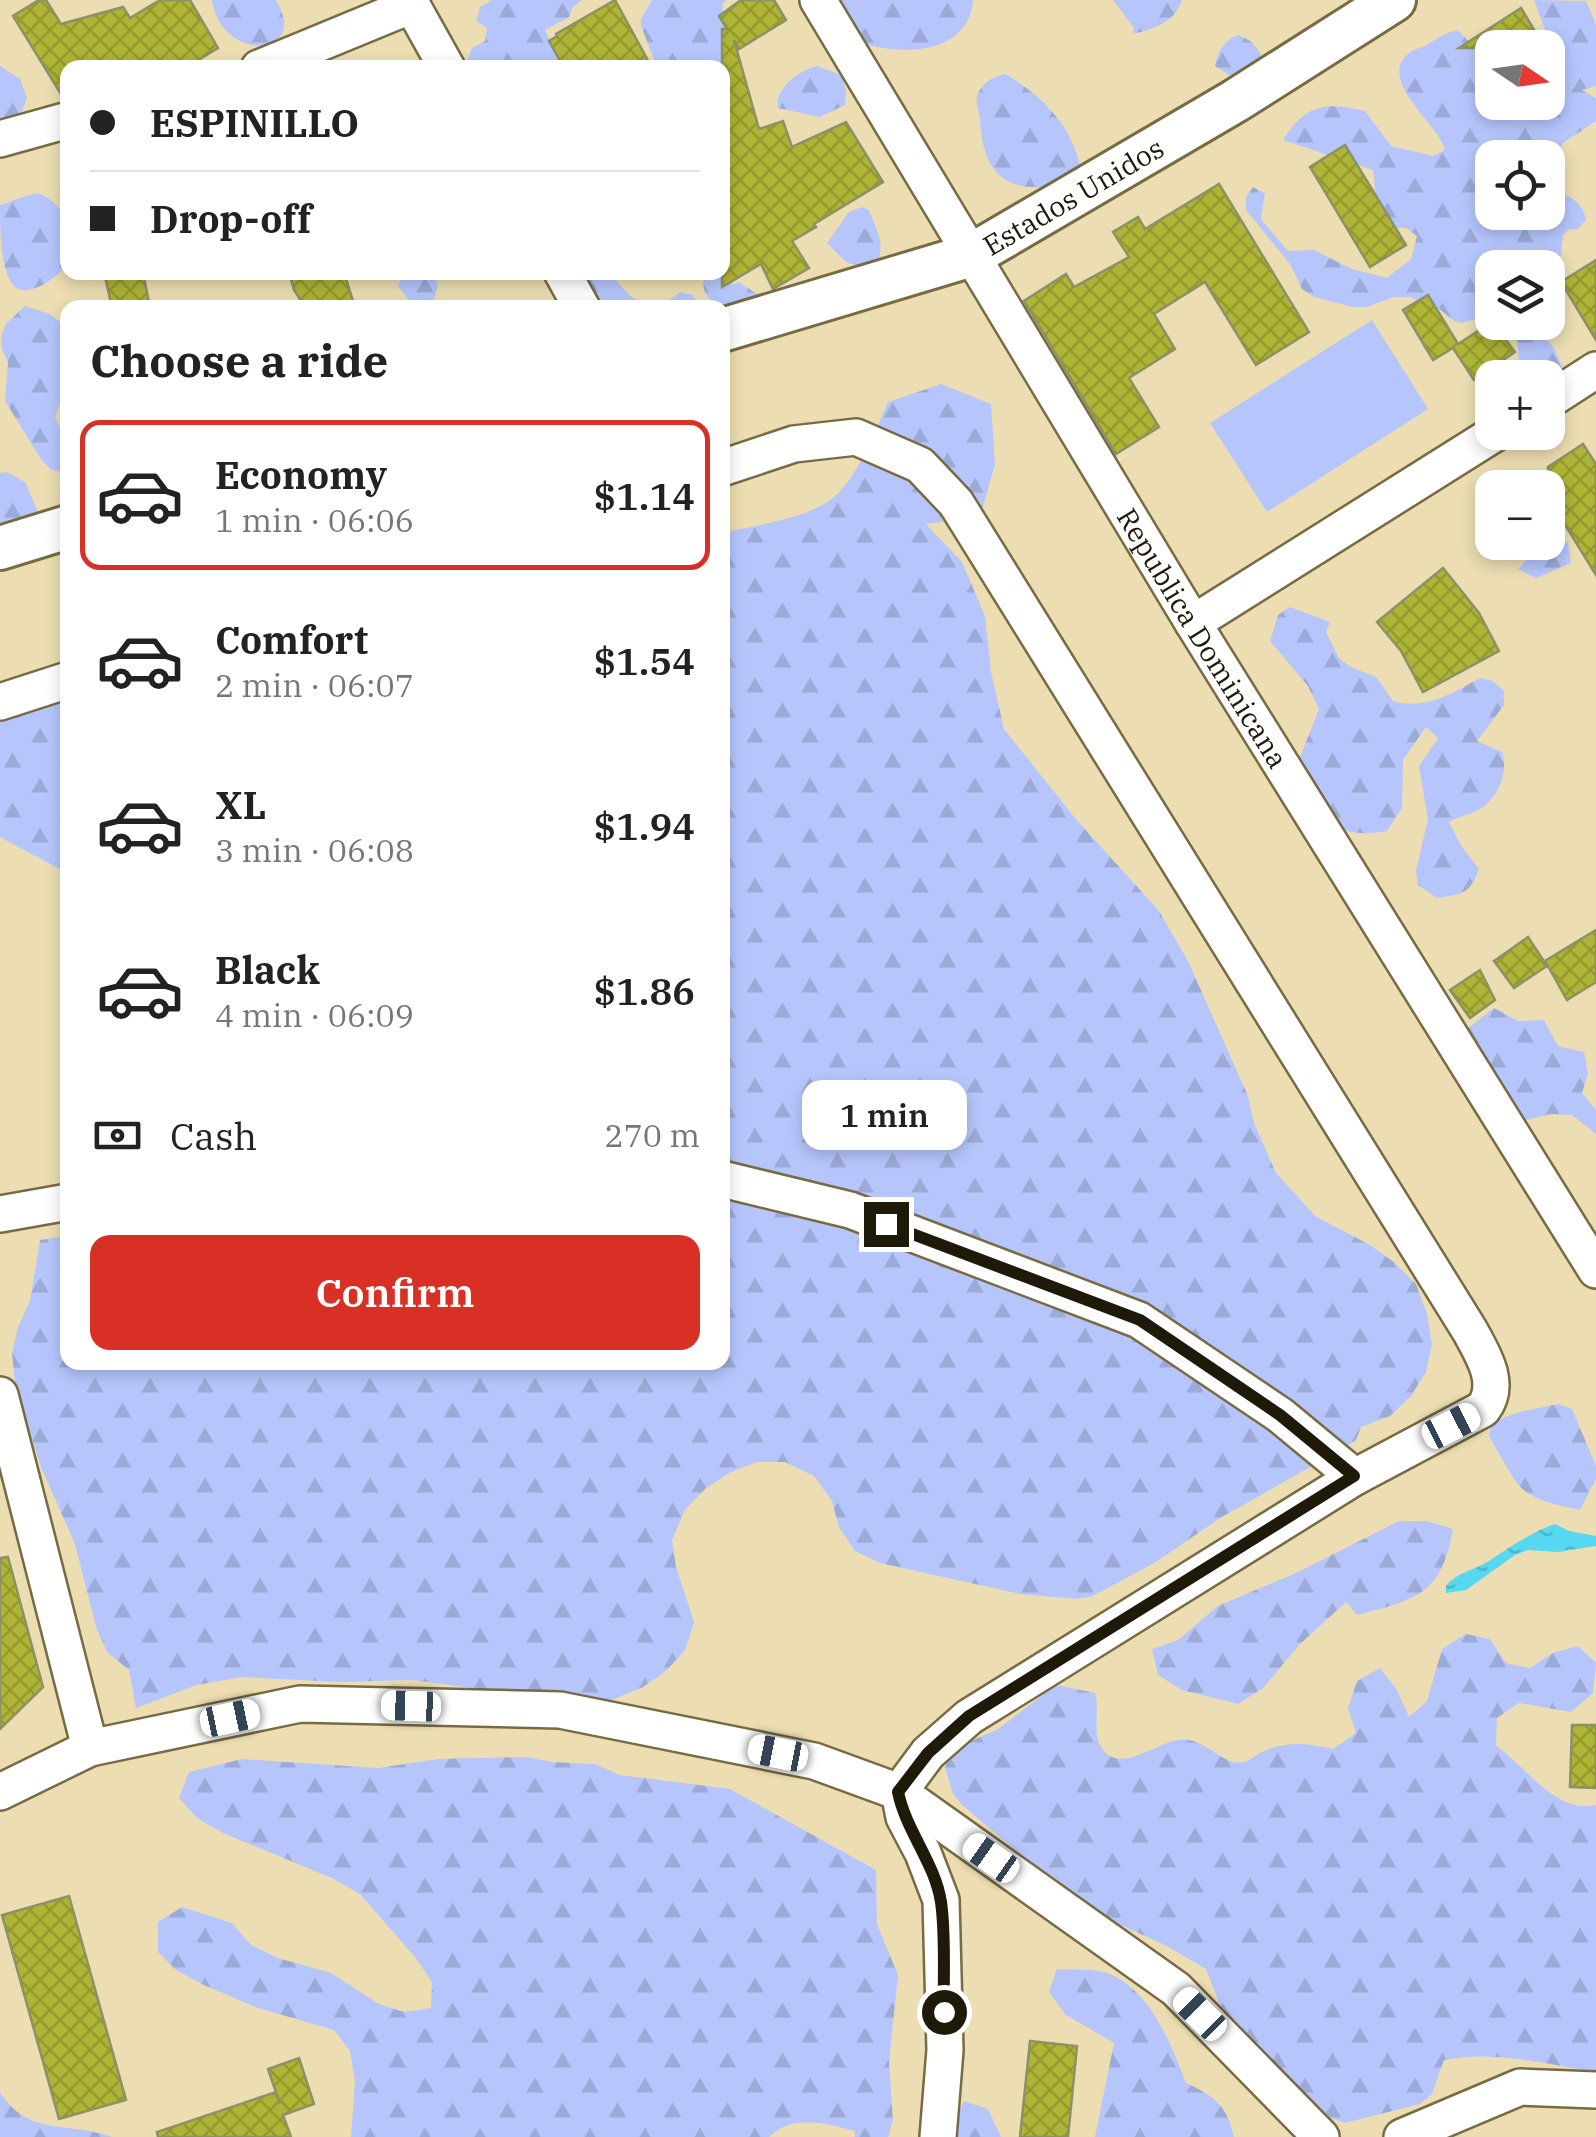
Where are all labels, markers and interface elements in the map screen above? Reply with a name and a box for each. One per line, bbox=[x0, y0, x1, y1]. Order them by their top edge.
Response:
north arrow bbox=[1475, 30, 1565, 120]
map controls bbox=[1475, 30, 1565, 560]
text: ESPINILLO bbox=[150, 98, 359, 147]
street label: Estados Unidos bbox=[976, 129, 1170, 263]
button: locate bbox=[1475, 140, 1565, 230]
text: Drop-off bbox=[150, 194, 312, 243]
button: layers bbox=[1475, 250, 1565, 340]
text: Choose a ride bbox=[90, 331, 388, 389]
button: + bbox=[1475, 360, 1565, 450]
icon: car bbox=[95, 450, 185, 540]
text: Economy bbox=[215, 450, 387, 499]
button: − bbox=[1475, 470, 1565, 560]
text: $1.14 bbox=[593, 471, 695, 520]
text: 1 min · 06:06 bbox=[215, 499, 414, 541]
street label: Republica Dominicana bbox=[1109, 501, 1297, 775]
icon: car bbox=[95, 615, 185, 705]
text: Comfort bbox=[215, 615, 368, 664]
text: $1.54 bbox=[593, 636, 695, 685]
text: 2 min · 06:07 bbox=[215, 664, 414, 706]
icon: car bbox=[95, 780, 185, 870]
text: XL bbox=[215, 780, 266, 829]
text: $1.94 bbox=[593, 801, 695, 850]
text: 3 min · 06:08 bbox=[215, 829, 414, 871]
icon: car bbox=[95, 945, 185, 1035]
text: Black bbox=[215, 945, 320, 994]
text: $1.86 bbox=[593, 966, 695, 1015]
text: 4 min · 06:09 bbox=[215, 994, 414, 1036]
callout: 1 min bbox=[804, 1079, 968, 1149]
text: 1 min bbox=[840, 1094, 929, 1136]
icon: cash bbox=[90, 1108, 145, 1163]
text: Cash bbox=[170, 1111, 257, 1160]
text: 270 m bbox=[604, 1114, 700, 1156]
route end bbox=[864, 1202, 909, 1247]
button: Confirm bbox=[90, 1235, 700, 1350]
car bbox=[1417, 1399, 1485, 1453]
car bbox=[380, 1690, 442, 1722]
car bbox=[198, 1697, 262, 1739]
car bbox=[746, 1733, 810, 1773]
car bbox=[958, 1829, 1024, 1887]
car bbox=[1168, 1982, 1232, 2046]
route start bbox=[922, 1990, 967, 2035]

